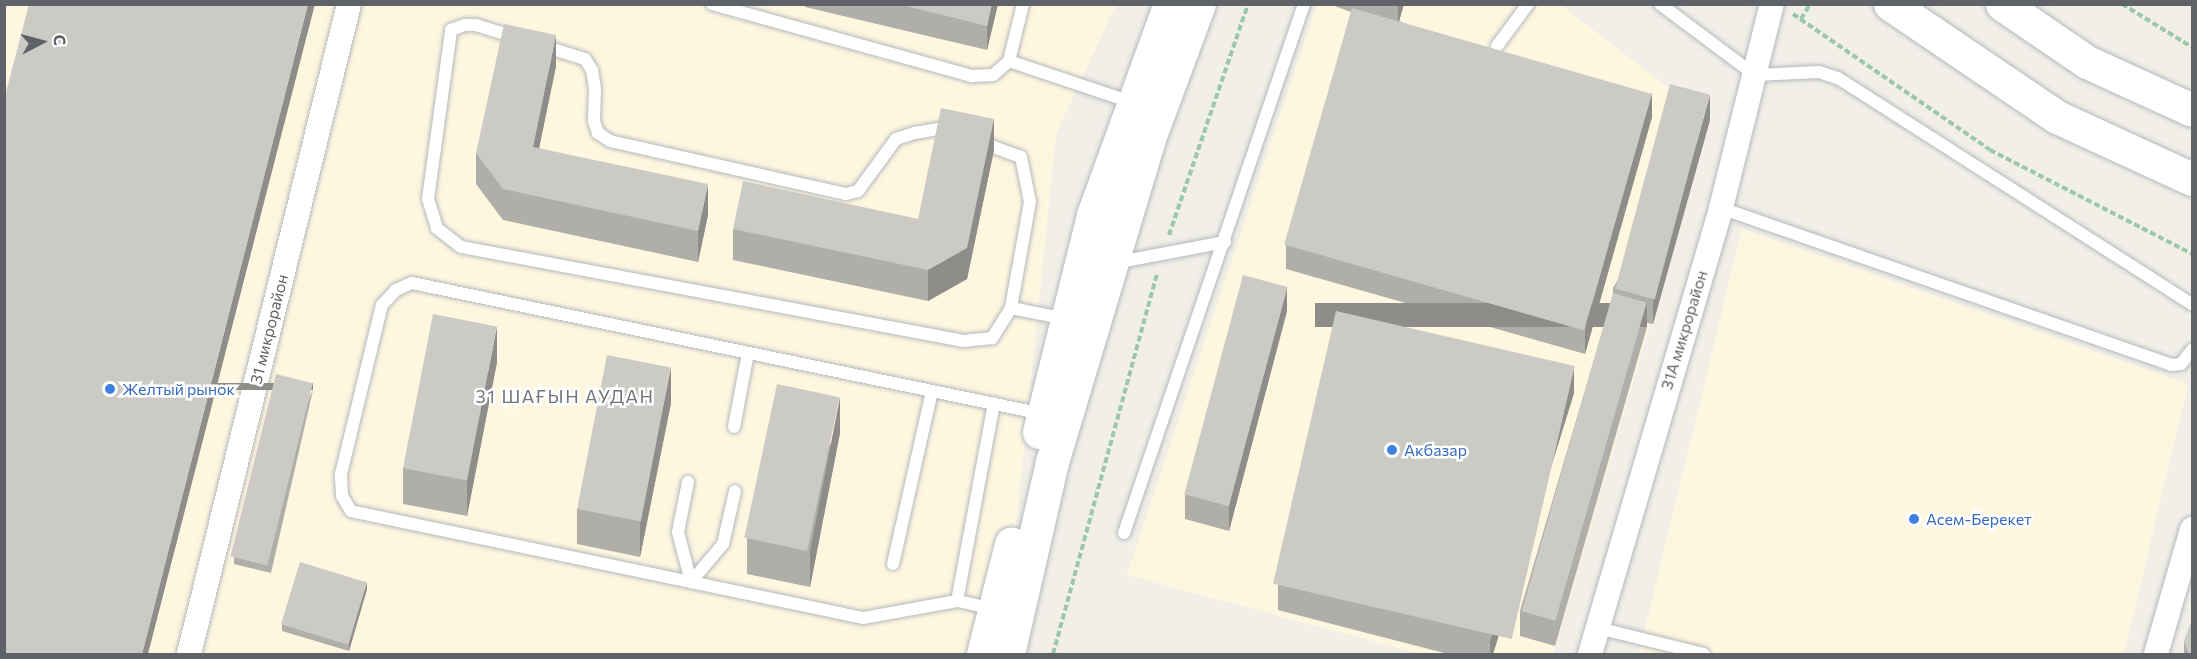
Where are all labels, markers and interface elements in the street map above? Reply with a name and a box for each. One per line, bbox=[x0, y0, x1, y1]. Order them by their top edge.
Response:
north arrow bbox=[12, 12, 72, 72]
text: С bbox=[50, 34, 70, 46]
street label: 31А микрорайон bbox=[1657, 268, 1711, 392]
street label: 31 микрорайон bbox=[246, 272, 292, 386]
place label: Желтый рынок bbox=[122, 379, 235, 399]
marker: Желтый рынок bbox=[103, 382, 117, 396]
district label: 31 ШАҒЫН АУДАН bbox=[476, 385, 654, 407]
place label: Акбазар bbox=[1404, 440, 1467, 460]
marker: Акбазар bbox=[1385, 443, 1399, 457]
place label: Асем-Берекет bbox=[1926, 509, 2032, 529]
marker: Асем-Берекет bbox=[1907, 512, 1921, 526]

